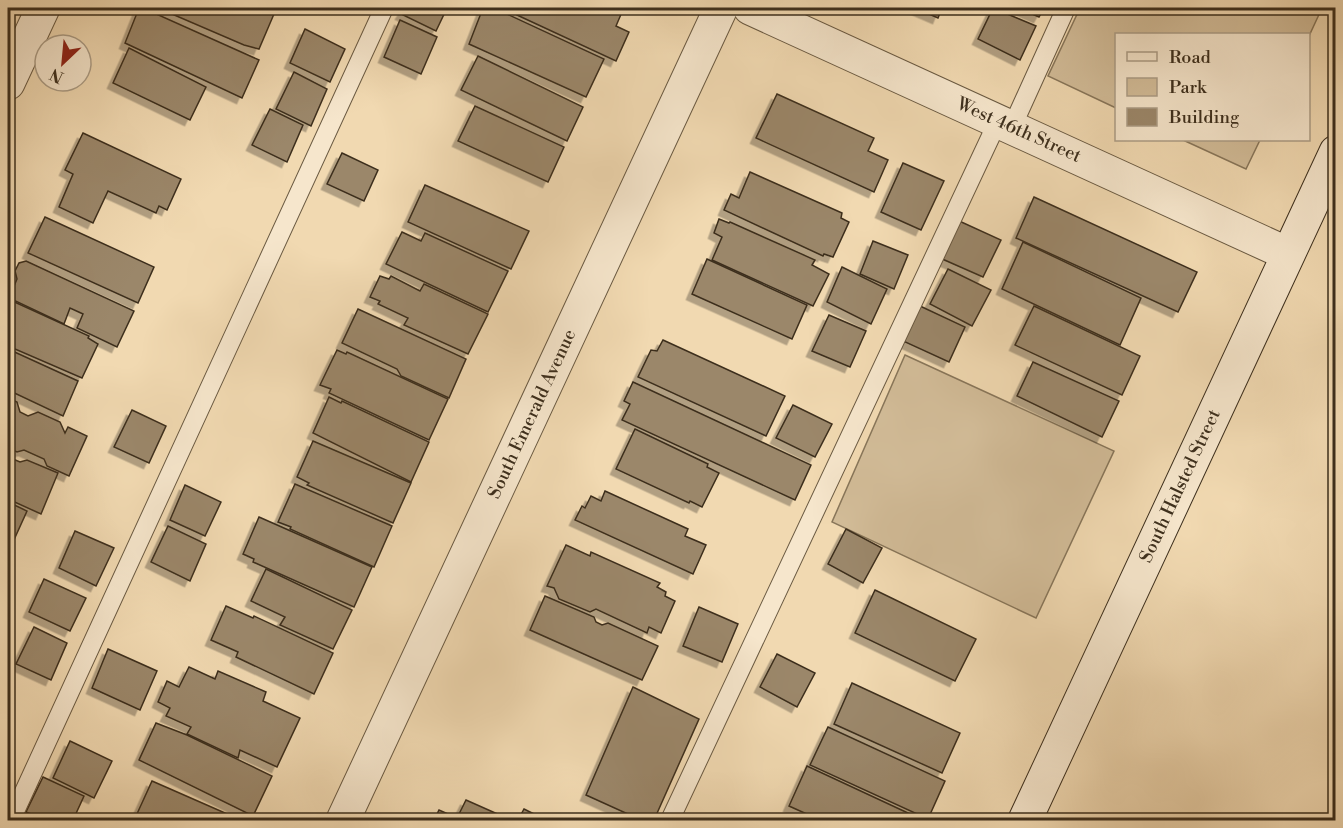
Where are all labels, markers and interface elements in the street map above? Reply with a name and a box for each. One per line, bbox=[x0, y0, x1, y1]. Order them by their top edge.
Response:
north arrow bbox=[33, 33, 93, 93]
legend bbox=[1115, 33, 1310, 141]
text: Road bbox=[1169, 46, 1212, 69]
text: N bbox=[46, 64, 67, 87]
text: Park bbox=[1169, 76, 1208, 99]
street label: West 46th Street bbox=[952, 92, 1085, 168]
text: Building bbox=[1168, 106, 1240, 129]
street label: South Emerald Avenue bbox=[483, 326, 581, 502]
street label: South Halsted Street bbox=[1134, 405, 1226, 566]

